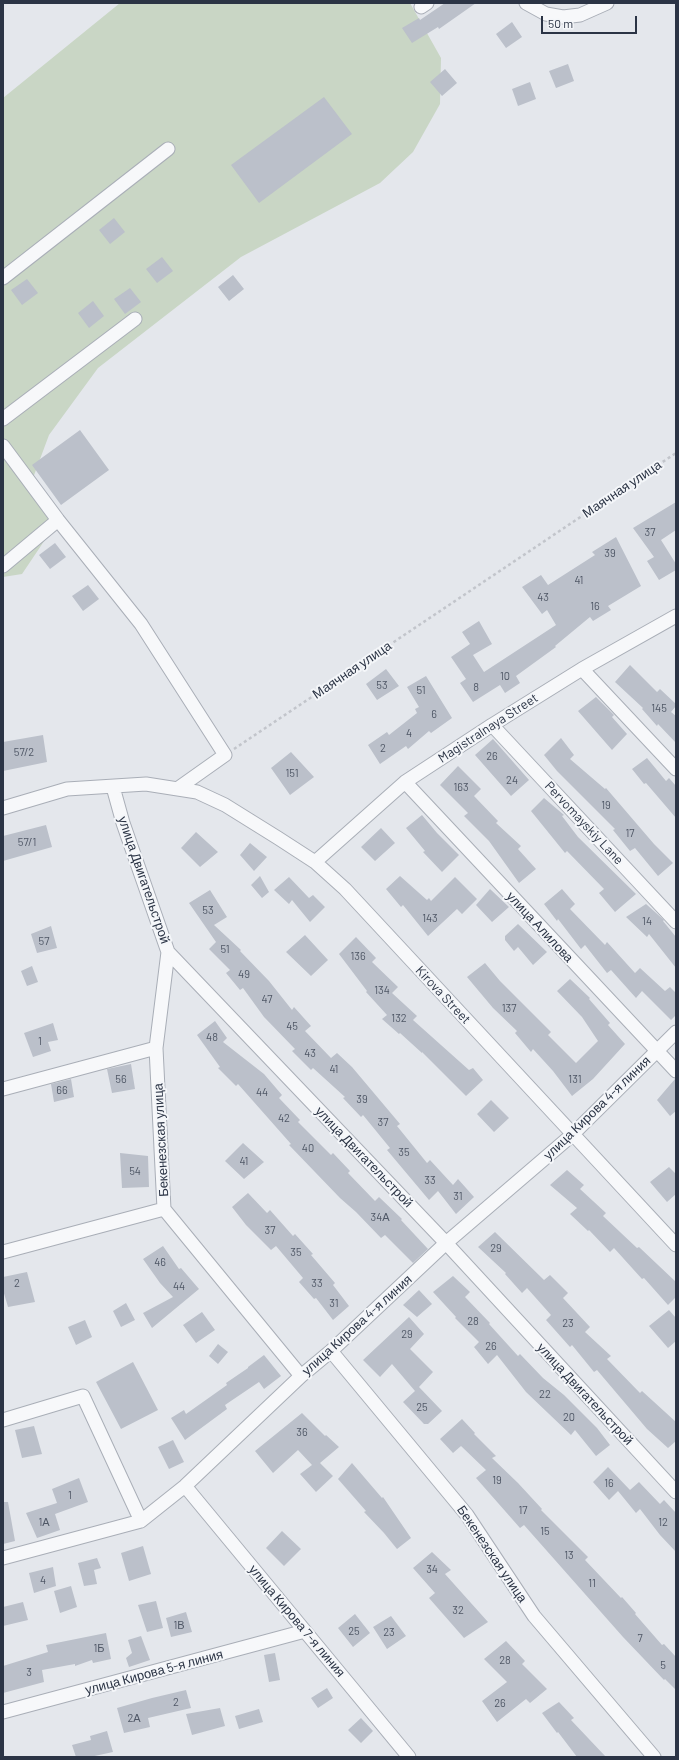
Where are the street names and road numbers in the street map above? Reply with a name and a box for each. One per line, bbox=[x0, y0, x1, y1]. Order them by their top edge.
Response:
street label: Маячная улица bbox=[580, 457, 664, 521]
street label: Маячная улица bbox=[310, 638, 394, 702]
street label: Magistralnaya Street bbox=[435, 690, 541, 766]
street label: Pervomayskiy Lane bbox=[541, 778, 627, 868]
street label: улица Двигательстрой bbox=[115, 814, 173, 946]
street label: улица Алилова bbox=[503, 888, 577, 966]
street label: Kirova Street bbox=[412, 963, 474, 1027]
street label: улица Кирова 4-я линия bbox=[540, 1053, 654, 1163]
street label: Бекенезская улица bbox=[150, 1083, 172, 1197]
street label: улица Двигательстрой bbox=[312, 1103, 416, 1211]
street label: улица Кирова 4-я линия bbox=[299, 1272, 415, 1378]
street label: улица Двигательстрой bbox=[534, 1340, 636, 1448]
street label: Бекенезская улица bbox=[454, 1502, 530, 1606]
street label: улица Кирова 7-я линия bbox=[246, 1562, 348, 1680]
street label: улица Кирова 5-я линия bbox=[83, 1646, 225, 1698]

